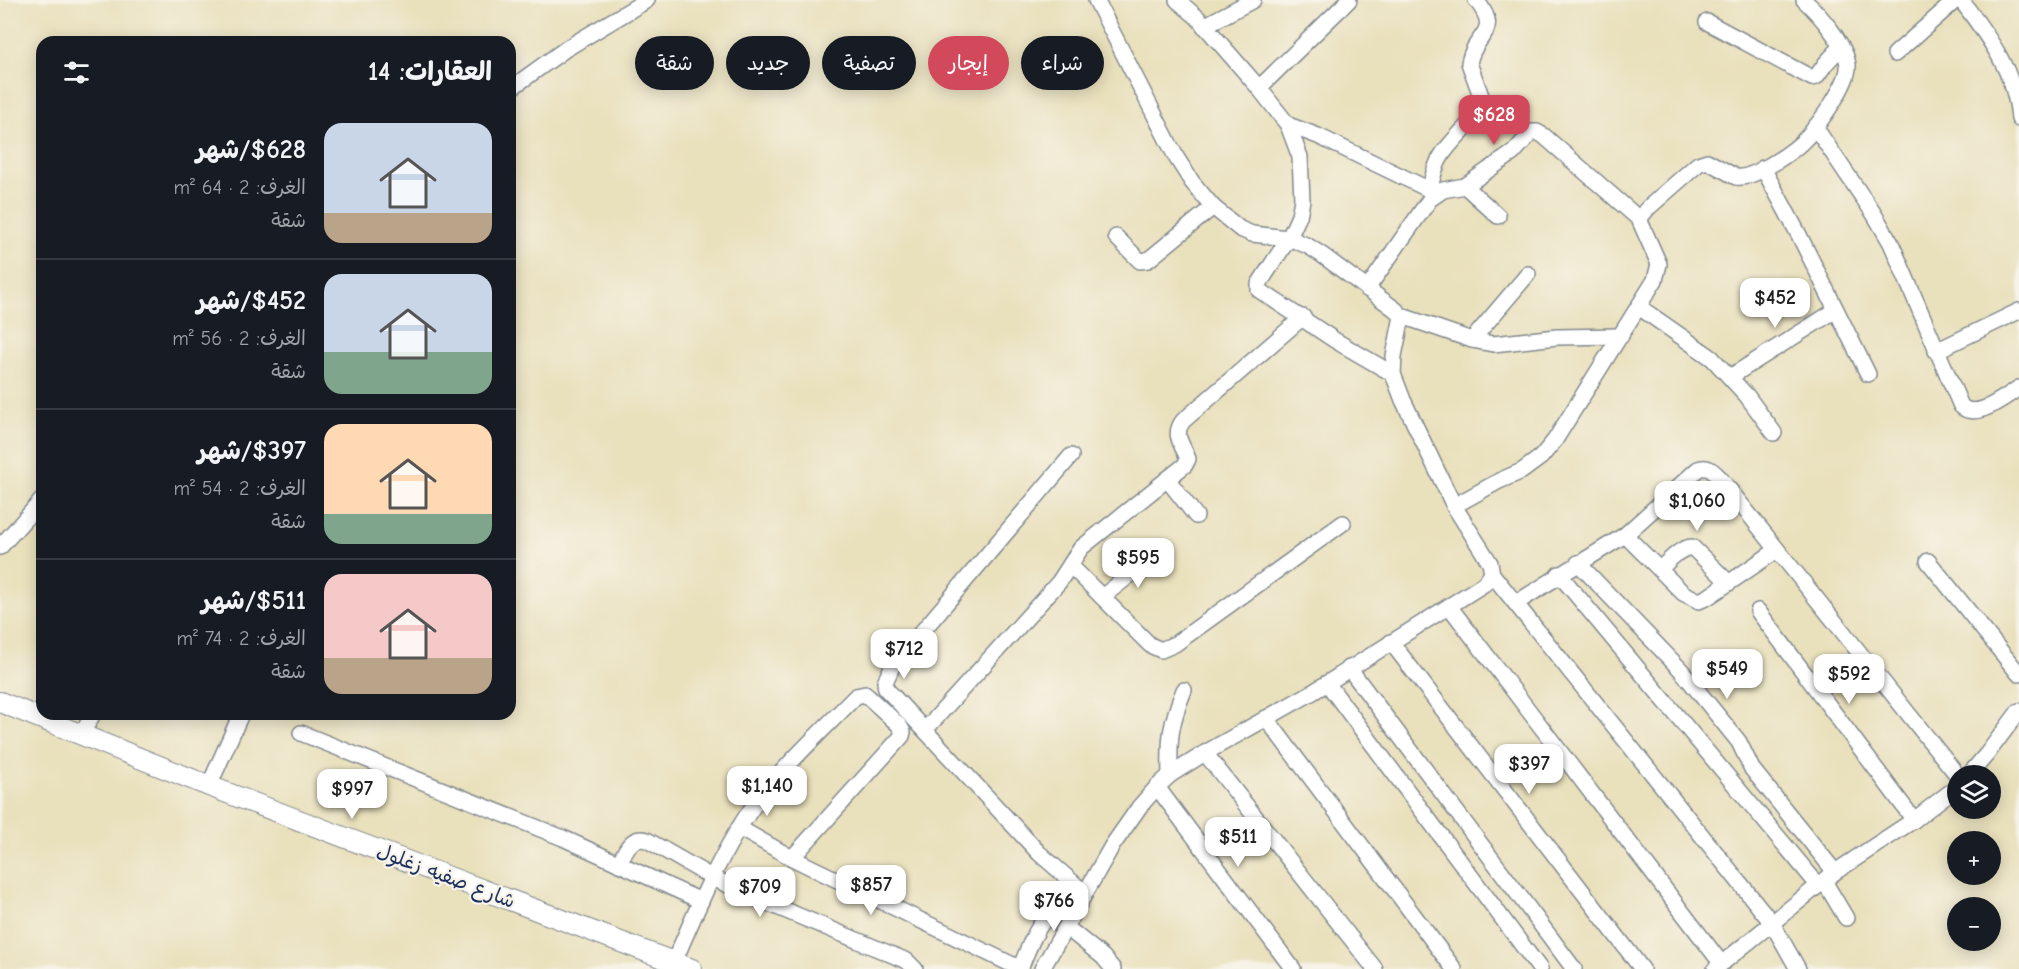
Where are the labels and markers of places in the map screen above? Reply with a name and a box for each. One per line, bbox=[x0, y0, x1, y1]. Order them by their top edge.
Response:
pin: $628 bbox=[1458, 95, 1530, 146]
pin: $452 bbox=[1739, 278, 1811, 329]
pin: $1,060 bbox=[1648, 481, 1746, 532]
pin: $595 bbox=[1102, 538, 1174, 589]
pin: $712 bbox=[868, 629, 940, 680]
pin: $549 bbox=[1691, 649, 1763, 700]
pin: $592 bbox=[1813, 654, 1885, 705]
pin: $397 bbox=[1493, 744, 1565, 795]
pin: $1,140 bbox=[718, 766, 816, 817]
pin: $997 bbox=[316, 769, 388, 820]
pin: $511 bbox=[1202, 817, 1274, 868]
pin: $857 bbox=[835, 865, 907, 916]
pin: $709 bbox=[724, 867, 796, 918]
pin: $766 bbox=[1018, 881, 1090, 932]

